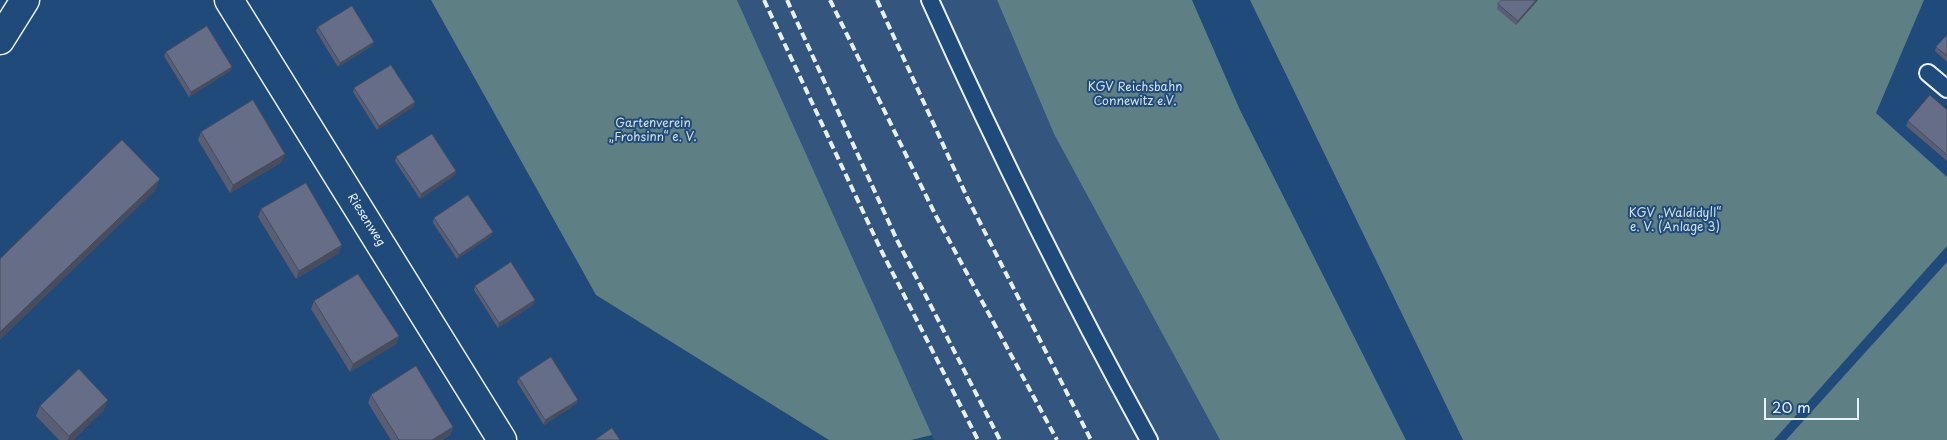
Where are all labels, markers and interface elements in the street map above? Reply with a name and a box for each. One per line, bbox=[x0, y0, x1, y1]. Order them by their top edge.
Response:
park label: KGV Reichsbahn Connewitz e.V. bbox=[1088, 81, 1182, 109]
park label: Gartenverein „Frohsinn“ e. V. bbox=[609, 117, 697, 145]
street label: Riesenweg bbox=[344, 191, 388, 249]
park label: KGV „Waldidyll“ e. V. (Anlage 3) bbox=[1629, 207, 1721, 235]
scale bar bbox=[1767, 388, 1862, 420]
text: 20 m bbox=[1772, 395, 1811, 418]

